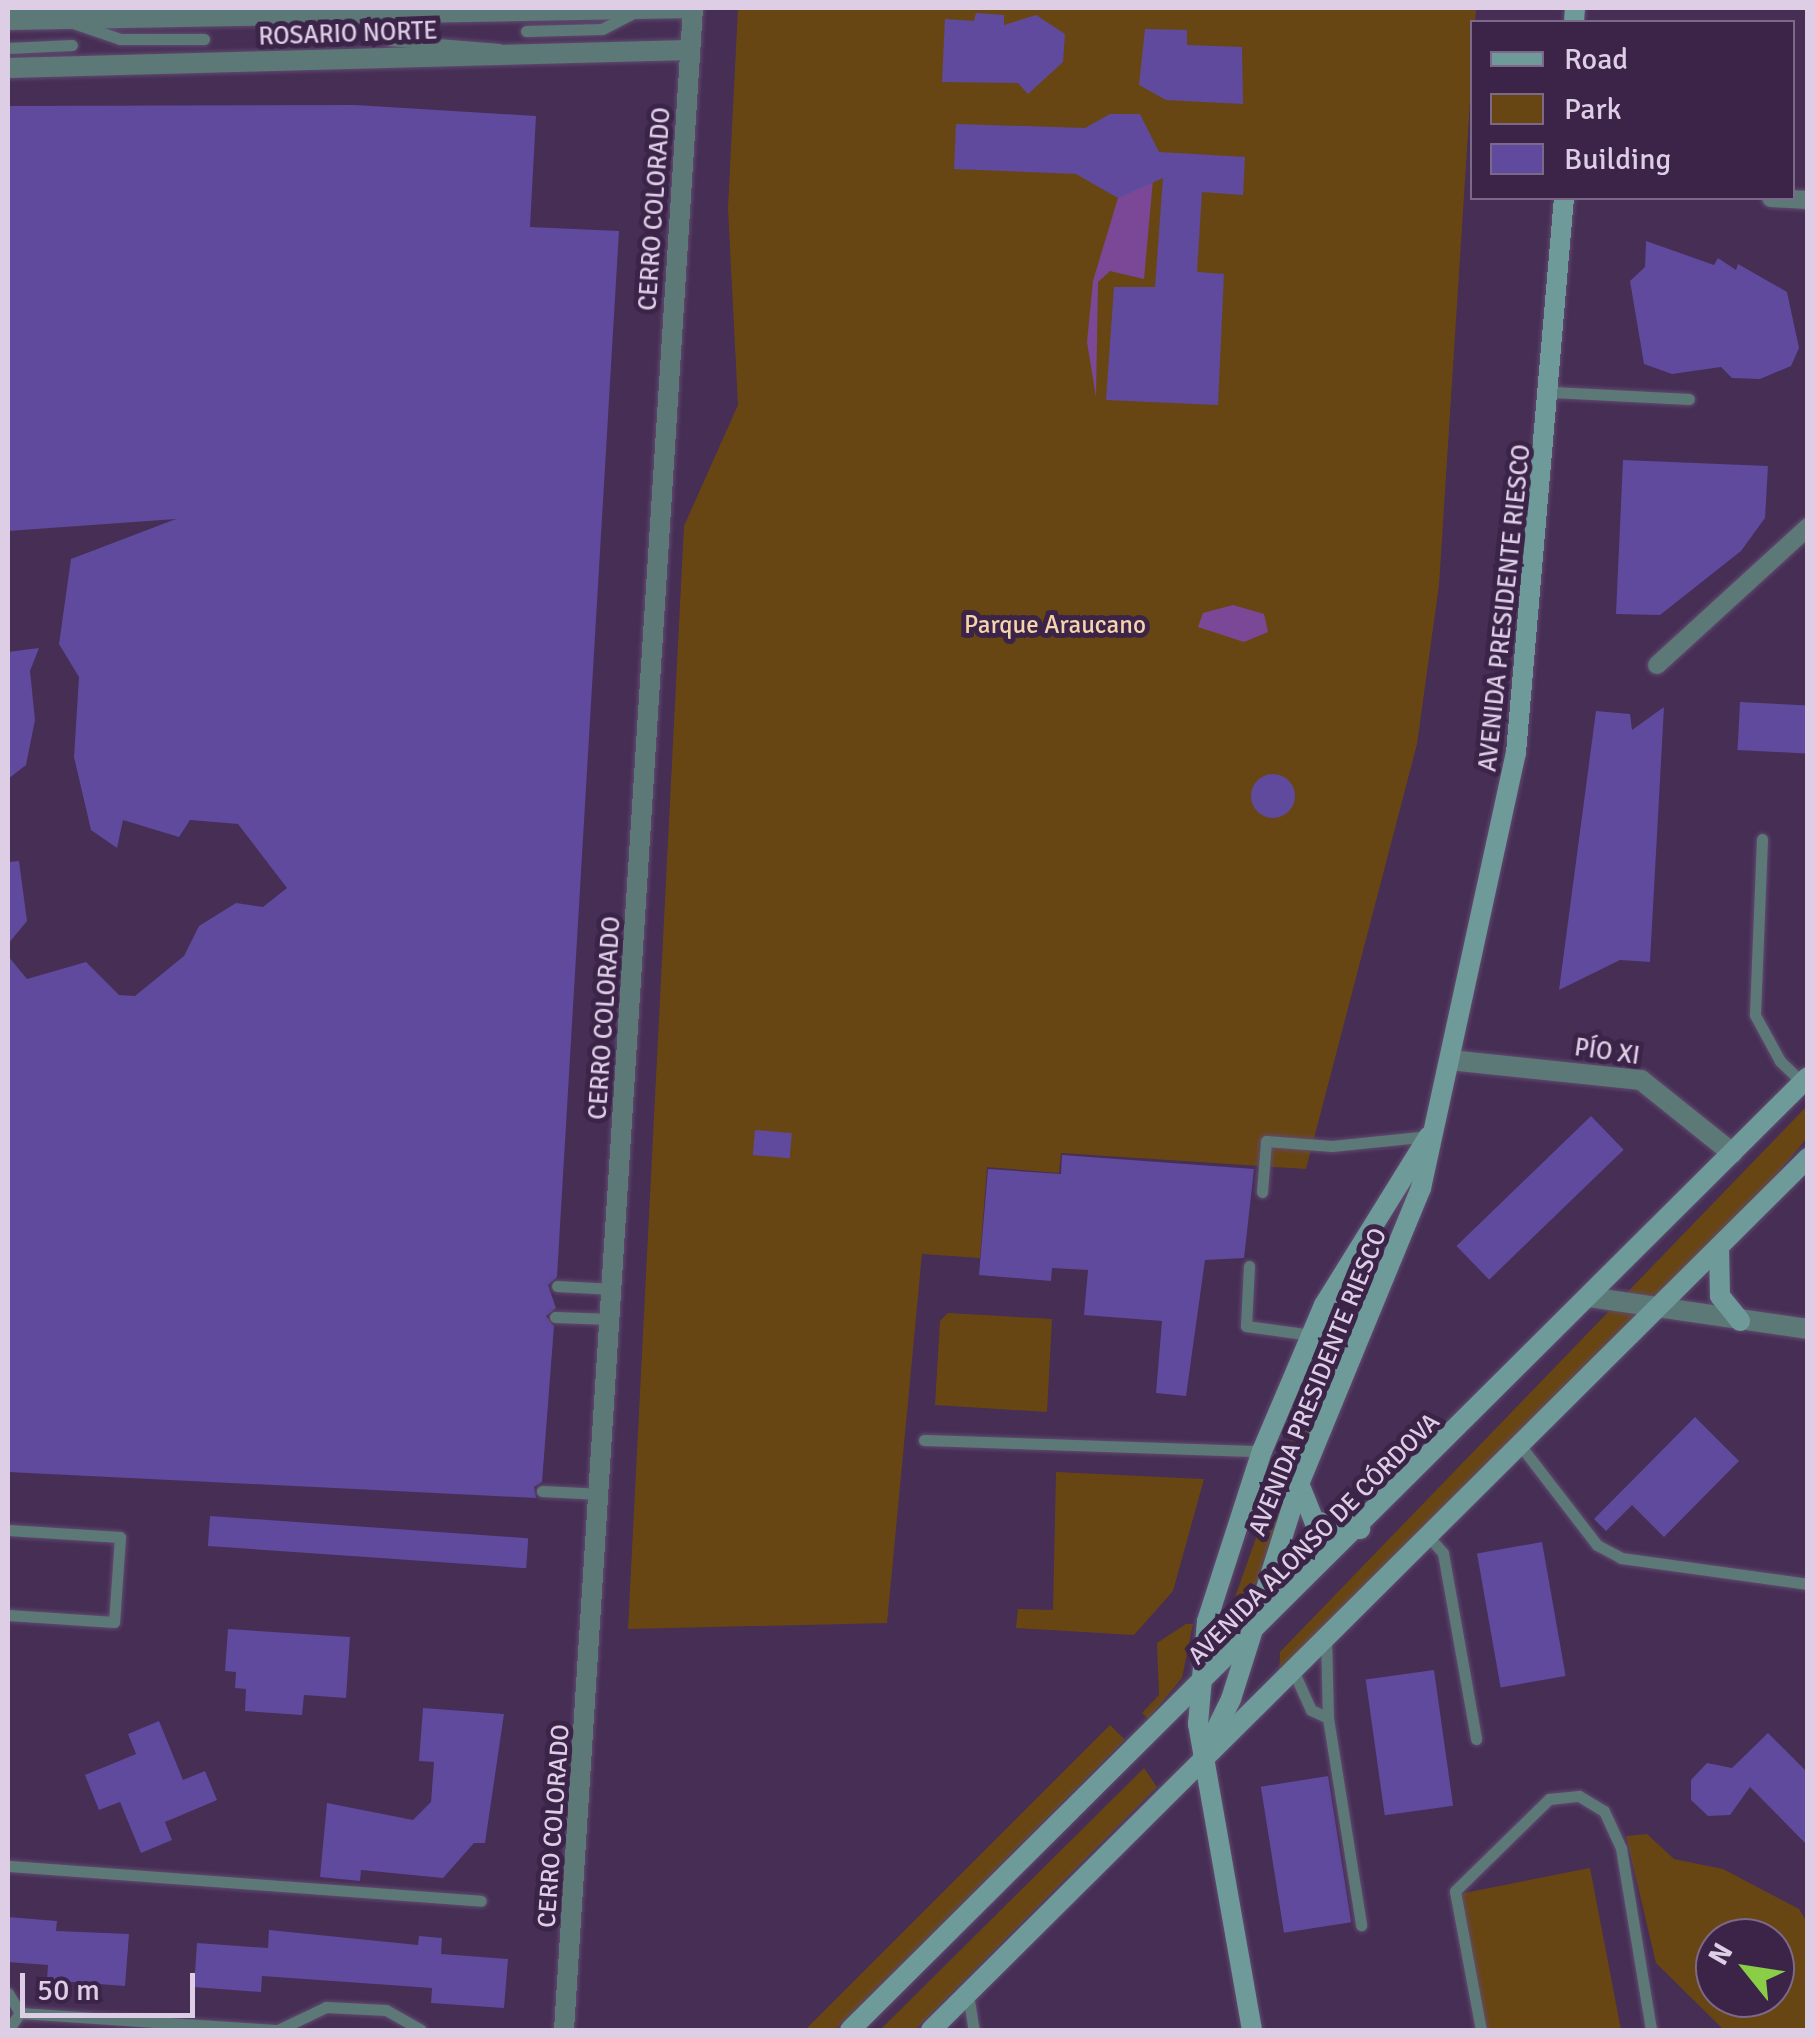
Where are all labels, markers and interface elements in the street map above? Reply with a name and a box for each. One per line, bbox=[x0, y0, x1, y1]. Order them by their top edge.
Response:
street label: ROSARIO NORTE bbox=[258, 16, 438, 52]
legend bbox=[1470, 20, 1795, 200]
text: Road bbox=[1564, 41, 1628, 78]
text: Park bbox=[1564, 91, 1622, 128]
street label: CERRO COLORADO bbox=[633, 106, 677, 312]
text: Building bbox=[1564, 141, 1671, 178]
street label: AVENIDA PRESIDENTE RIESCO bbox=[1473, 443, 1537, 773]
park label: Parque Araucano bbox=[964, 610, 1146, 640]
street label: CERRO COLORADO bbox=[583, 915, 627, 1121]
street label: PÍO XI bbox=[1572, 1033, 1642, 1071]
street label: AVENIDA PRESIDENTE RIESCO bbox=[1242, 1224, 1394, 1540]
street label: AVENIDA ALONSO DE CÓRDOVA bbox=[1182, 1407, 1446, 1671]
street label: CERRO COLORADO bbox=[532, 1723, 576, 1929]
north arrow bbox=[1695, 1918, 1795, 2018]
text: N bbox=[1701, 1937, 1740, 1971]
scale bar bbox=[25, 1953, 200, 2015]
text: 50 m bbox=[37, 1972, 100, 2009]

